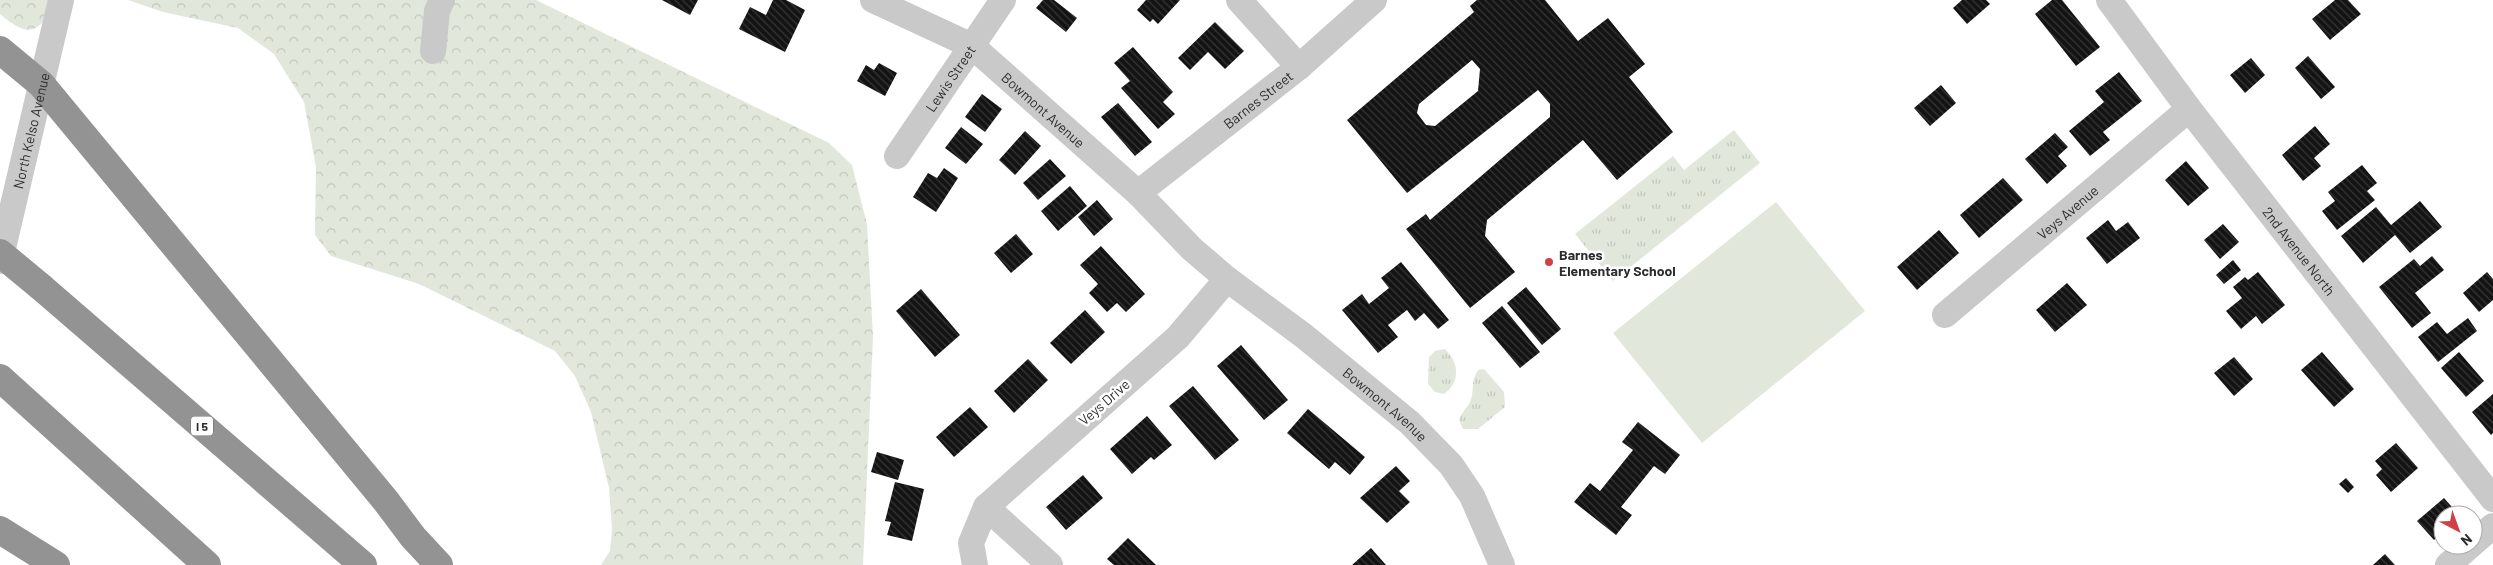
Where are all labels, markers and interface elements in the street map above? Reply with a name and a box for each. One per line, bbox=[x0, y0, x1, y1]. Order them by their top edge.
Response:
street label: Lewis Street bbox=[921, 42, 978, 115]
street label: Barnes Street bbox=[1220, 67, 1296, 132]
street label: Bowmont Avenue bbox=[999, 68, 1089, 151]
street label: North Kelso Avenue bbox=[9, 71, 52, 190]
street label: Veys Avenue bbox=[2033, 181, 2101, 242]
street label: 2nd Avenue North bbox=[2260, 203, 2339, 299]
place label: Barnes Elementary School bbox=[1559, 246, 1676, 279]
marker: Barnes Elementary School bbox=[1543, 256, 1555, 268]
street label: Bowmont Avenue bbox=[1340, 363, 1431, 445]
street label: Veys Drive bbox=[1075, 375, 1133, 429]
road number: I 5 bbox=[191, 416, 213, 436]
north arrow bbox=[2433, 505, 2483, 555]
text: N bbox=[2458, 531, 2476, 550]

